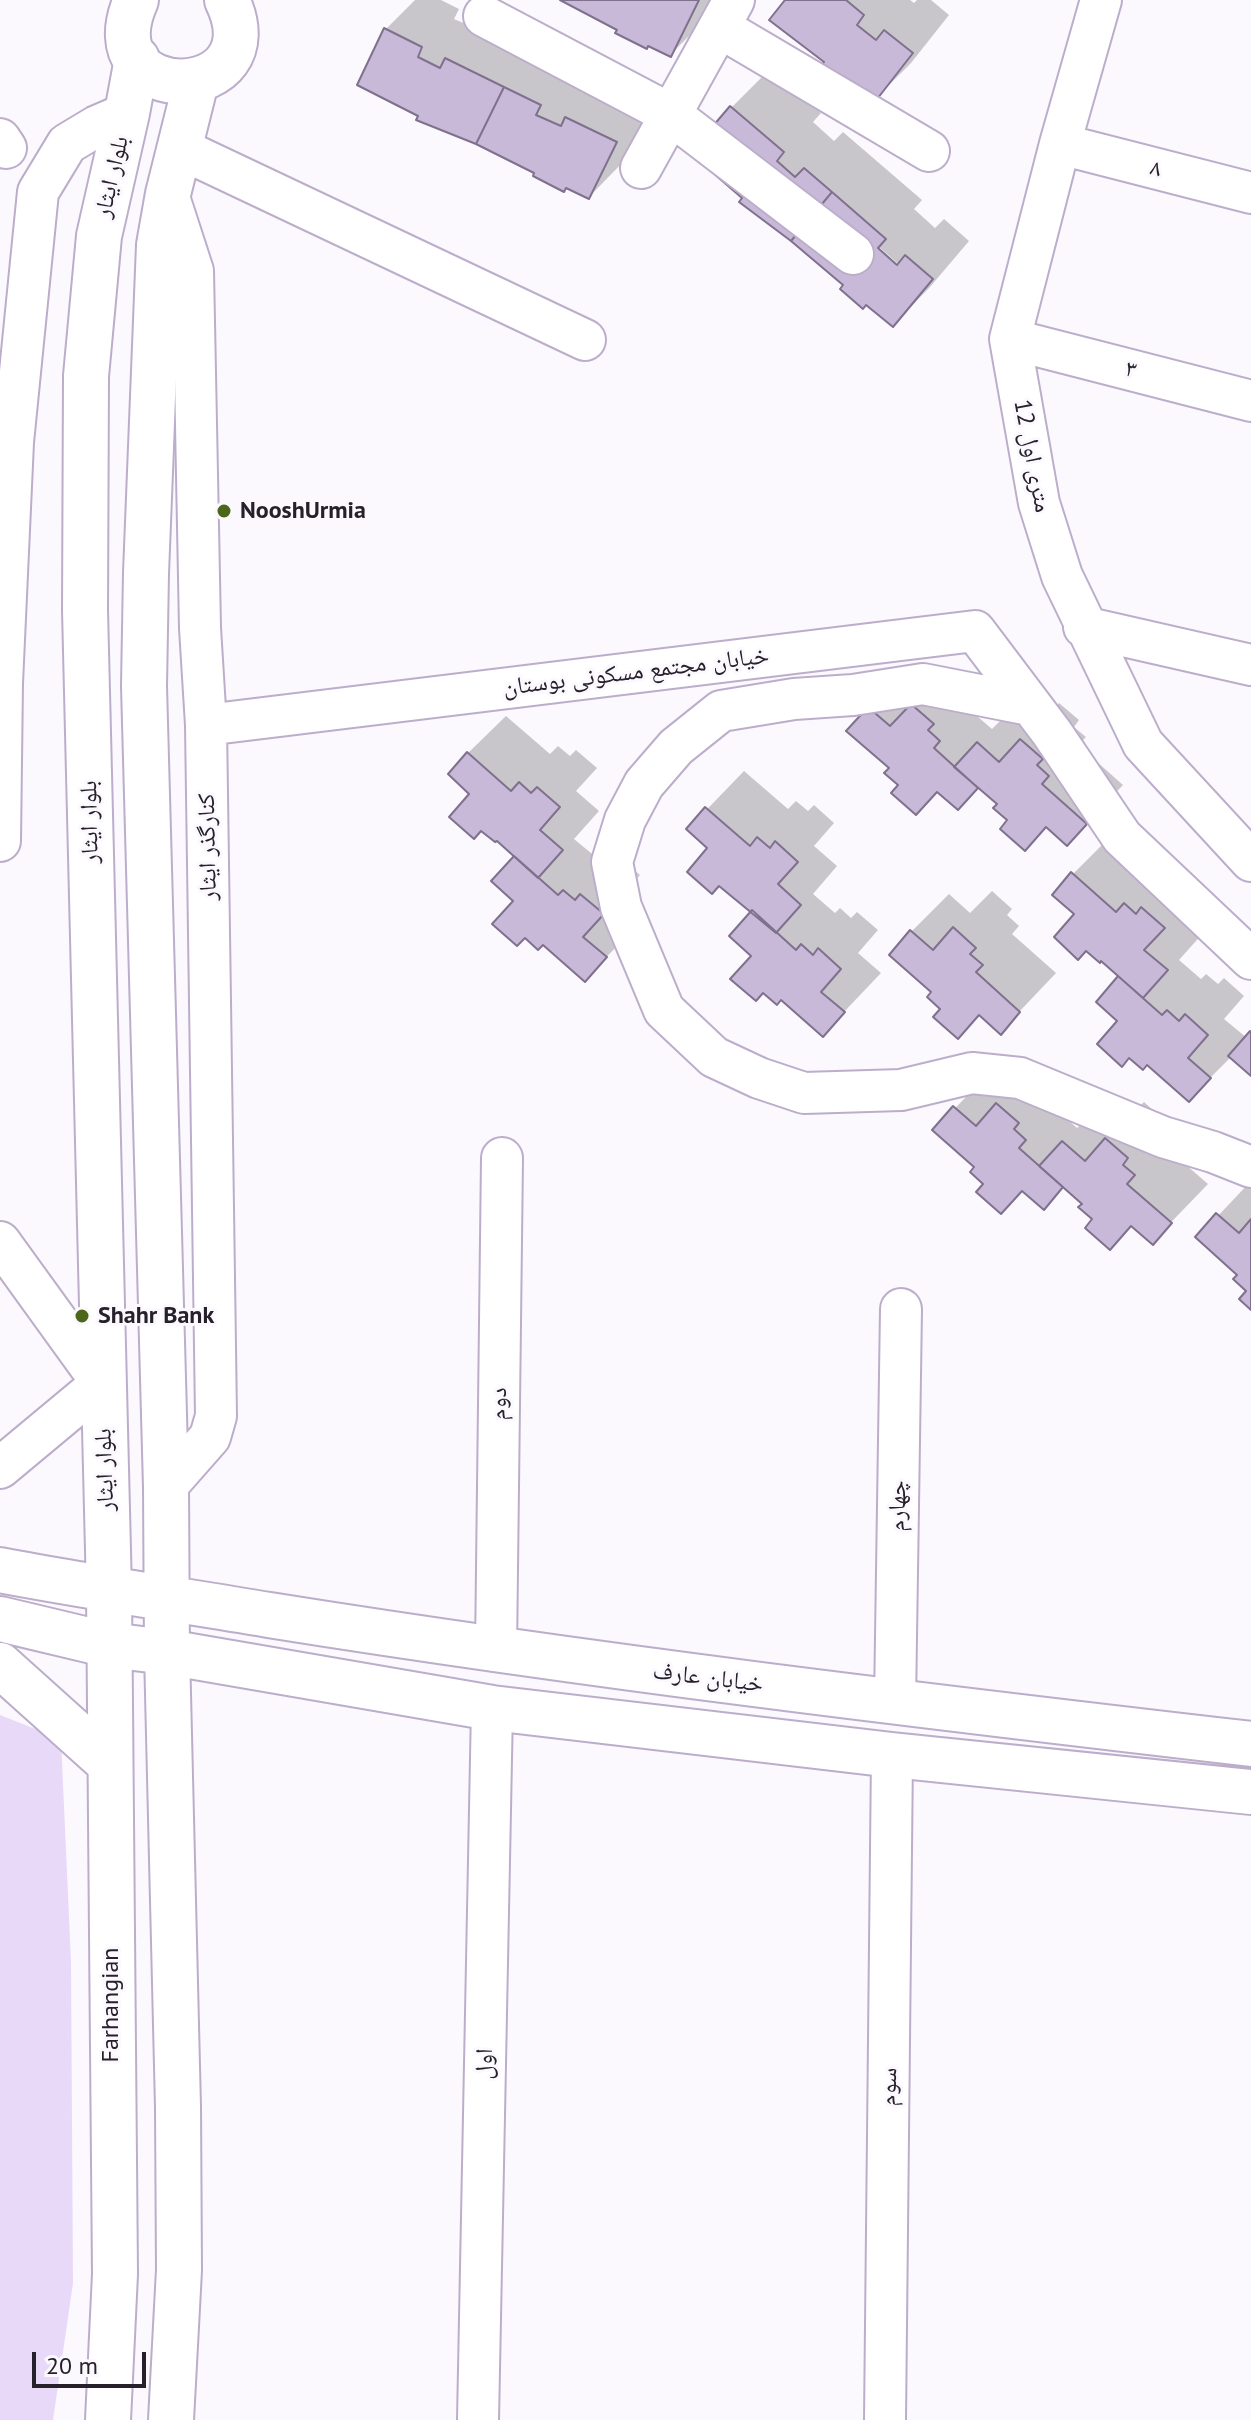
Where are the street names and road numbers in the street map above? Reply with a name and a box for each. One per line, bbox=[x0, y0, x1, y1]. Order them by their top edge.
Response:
street label: بلوار ایثار bbox=[89, 133, 135, 221]
street label: ۸ bbox=[1147, 154, 1165, 184]
street label: ۳ bbox=[1122, 355, 1140, 385]
street label: 12 متری اول bbox=[1007, 397, 1057, 515]
street label: خیابان مجتمع مسکونی بوستان bbox=[502, 641, 770, 703]
street label: بلوار ایثار bbox=[75, 780, 105, 864]
street label: کنارگذر ایثار bbox=[193, 793, 223, 901]
street label: دوم bbox=[484, 1387, 514, 1421]
street label: بلوار ایثار bbox=[89, 1428, 121, 1512]
street label: چهارم bbox=[883, 1480, 913, 1532]
street label: خیابان عارف bbox=[651, 1657, 765, 1699]
street label: Farhangian bbox=[97, 1948, 125, 2062]
street label: اول bbox=[470, 2048, 500, 2080]
street label: سوم bbox=[874, 2067, 904, 2107]

